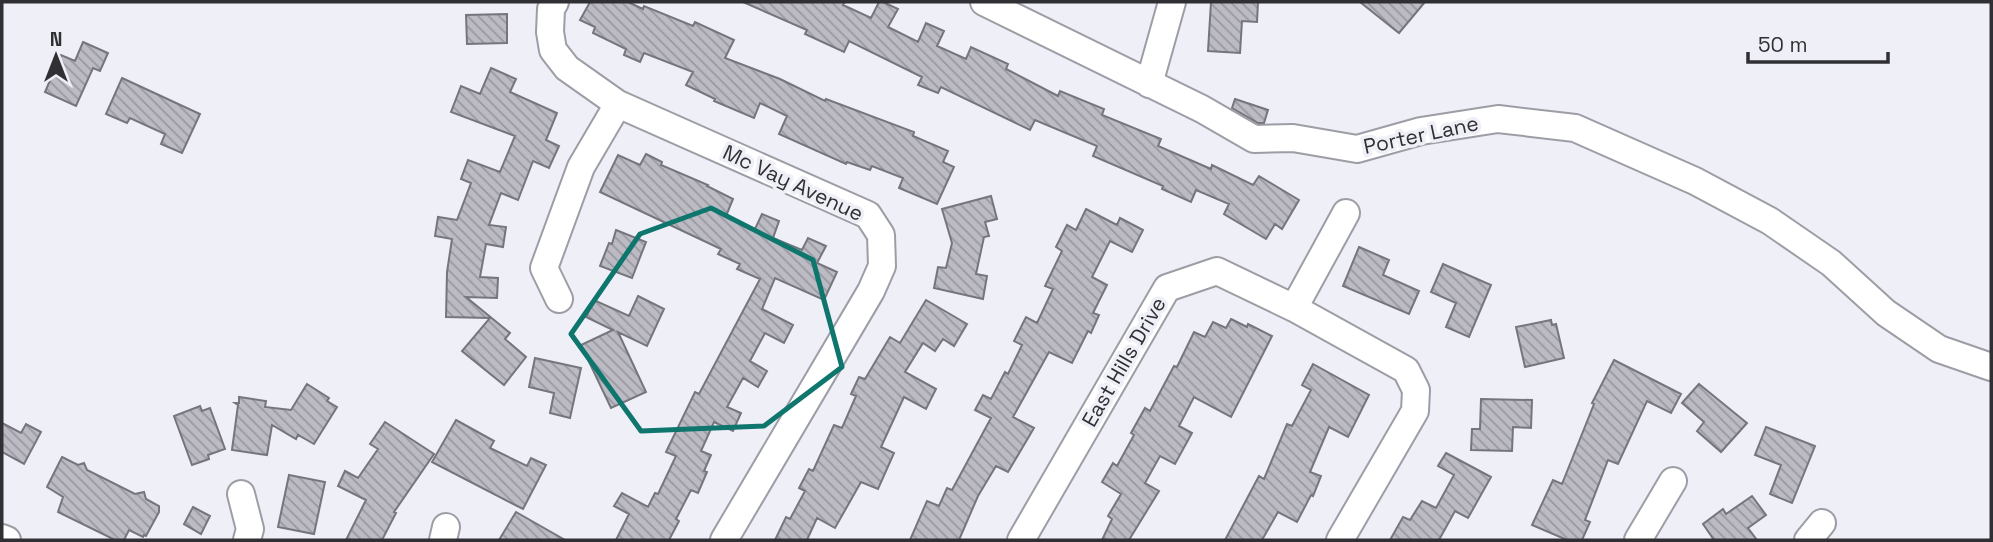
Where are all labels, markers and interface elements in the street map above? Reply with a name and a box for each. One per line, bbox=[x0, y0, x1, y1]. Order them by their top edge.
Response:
north arrow bbox=[21, 21, 91, 91]
scale bar bbox=[1748, 21, 1888, 65]
text: N bbox=[50, 27, 62, 52]
text: 50 m bbox=[1758, 31, 1808, 58]
street label: Porter Lane bbox=[1361, 109, 1481, 160]
street label: Mc Vay Avenue bbox=[719, 138, 868, 227]
street label: East Hills Drive bbox=[1075, 292, 1172, 432]

